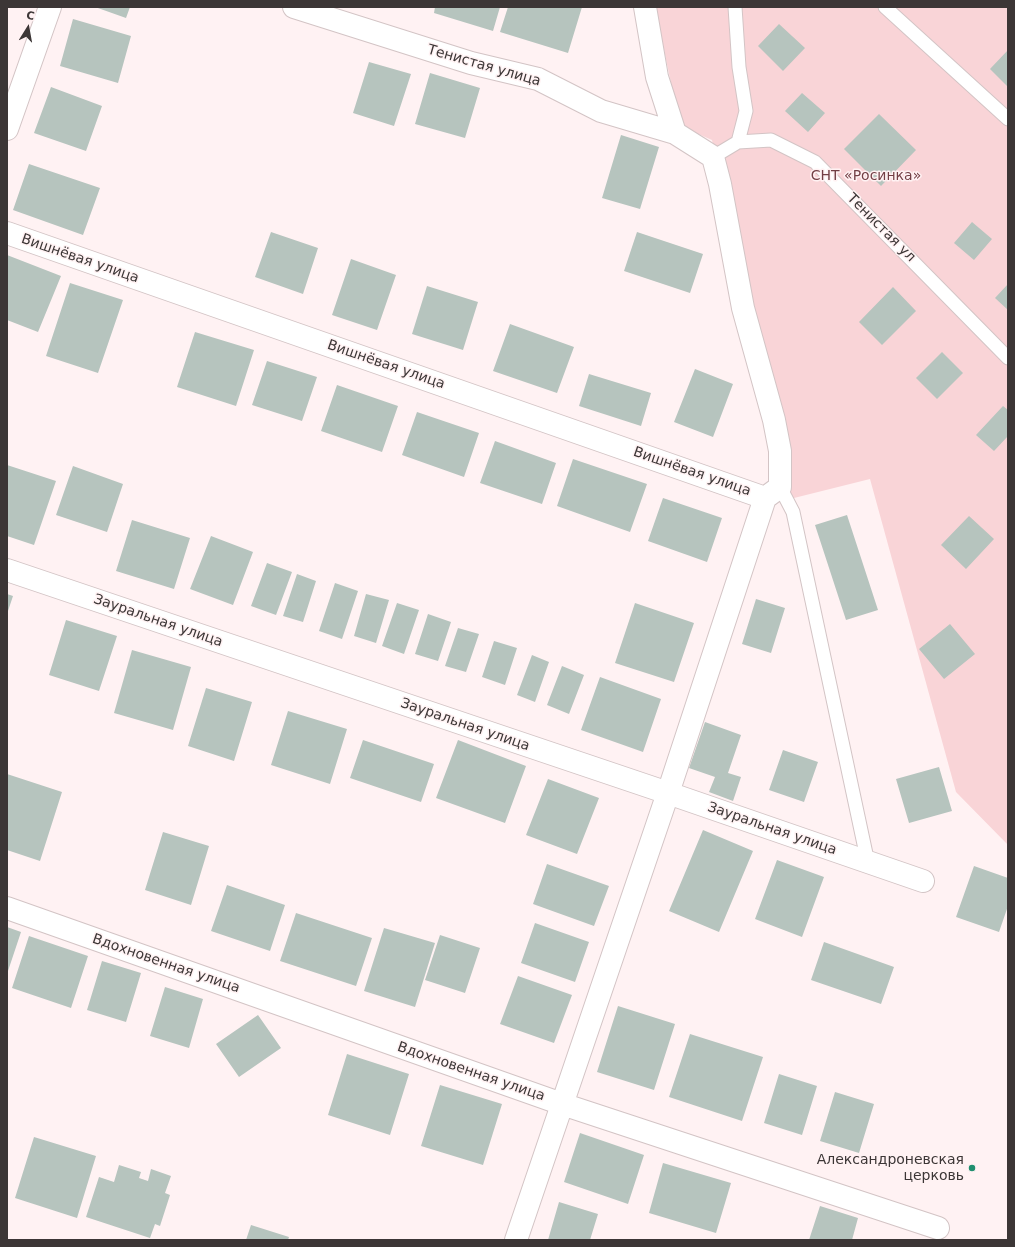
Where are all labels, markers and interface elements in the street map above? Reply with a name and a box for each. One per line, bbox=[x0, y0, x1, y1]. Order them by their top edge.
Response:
north arrow bbox=[8, 8, 48, 48]
text: С bbox=[25, 9, 36, 23]
street label: Тенистая улица bbox=[425, 42, 543, 90]
park label: СНТ «Росинка» bbox=[811, 168, 921, 184]
street label: Тенистая ул bbox=[843, 190, 919, 266]
street label: Вишнёвая улица bbox=[19, 231, 141, 287]
street label: Вишнёвая улица bbox=[325, 337, 447, 393]
street label: Вишнёвая улица bbox=[631, 444, 753, 500]
street label: Зауральная улица bbox=[91, 591, 225, 651]
street label: Зауральная улица bbox=[398, 695, 532, 755]
street label: Зауральная улица bbox=[705, 799, 839, 859]
street label: Вдохновенная улица bbox=[90, 931, 242, 997]
street label: Вдохновенная улица bbox=[395, 1039, 547, 1105]
place label: Александроневская церковь bbox=[817, 1152, 964, 1184]
marker: Александроневская церковь bbox=[967, 1163, 977, 1173]

